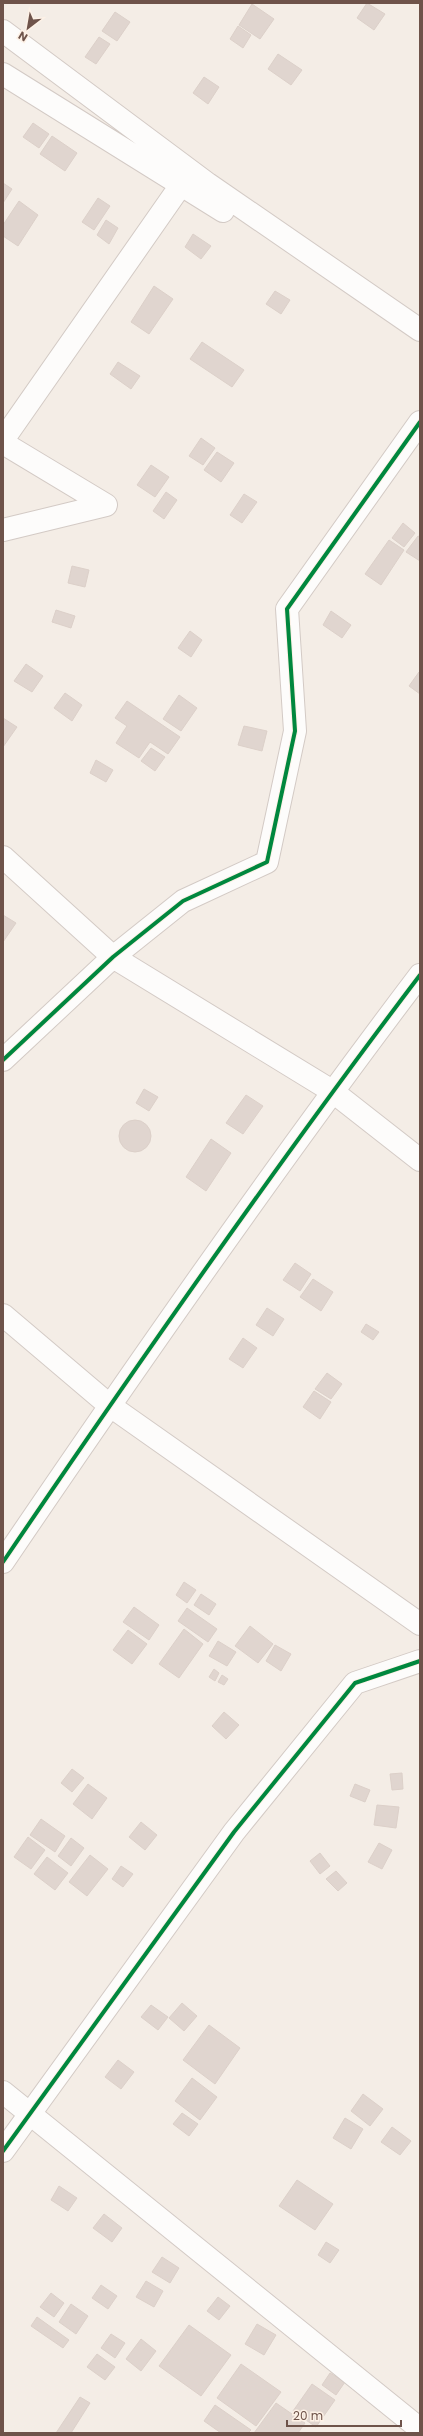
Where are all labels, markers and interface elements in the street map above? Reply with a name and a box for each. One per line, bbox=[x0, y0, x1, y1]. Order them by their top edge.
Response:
north arrow bbox=[8, 8, 48, 48]
text: N bbox=[15, 28, 31, 46]
scale bar bbox=[287, 2402, 401, 2428]
text: 20 m bbox=[293, 2407, 323, 2424]

